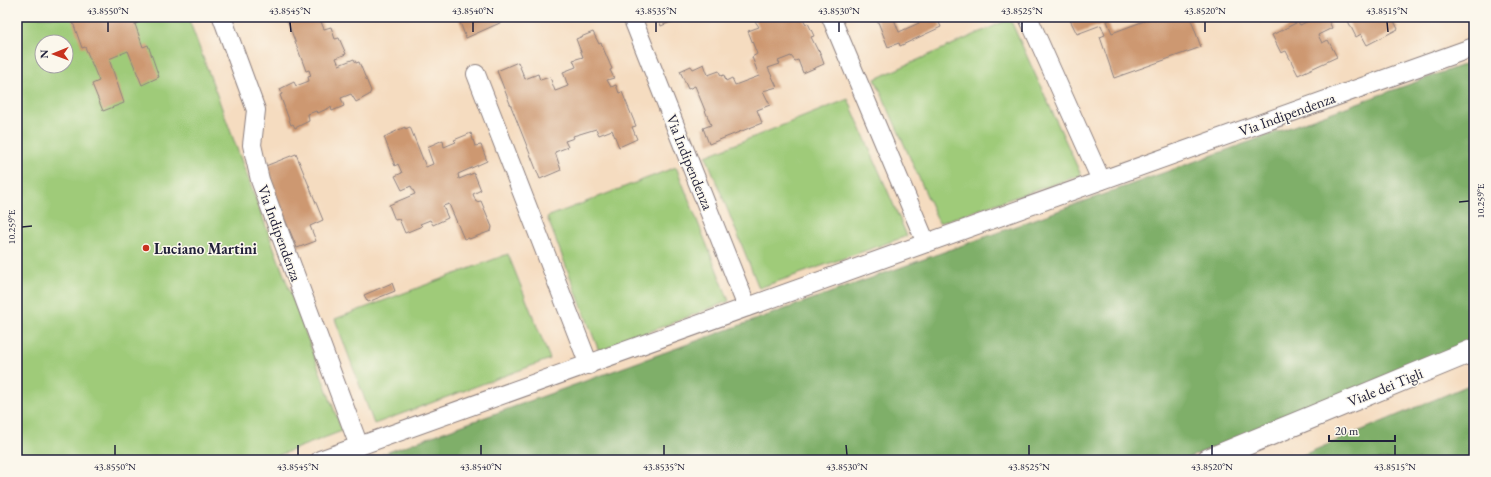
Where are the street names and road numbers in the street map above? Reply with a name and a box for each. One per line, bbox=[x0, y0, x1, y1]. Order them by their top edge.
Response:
street label: Via Indipendenza bbox=[1236, 88, 1338, 140]
street label: Via Indipendenza bbox=[662, 111, 718, 213]
street label: Via Indipendenza bbox=[254, 182, 306, 284]
street label: Viale dei Tigli bbox=[1345, 363, 1426, 411]

